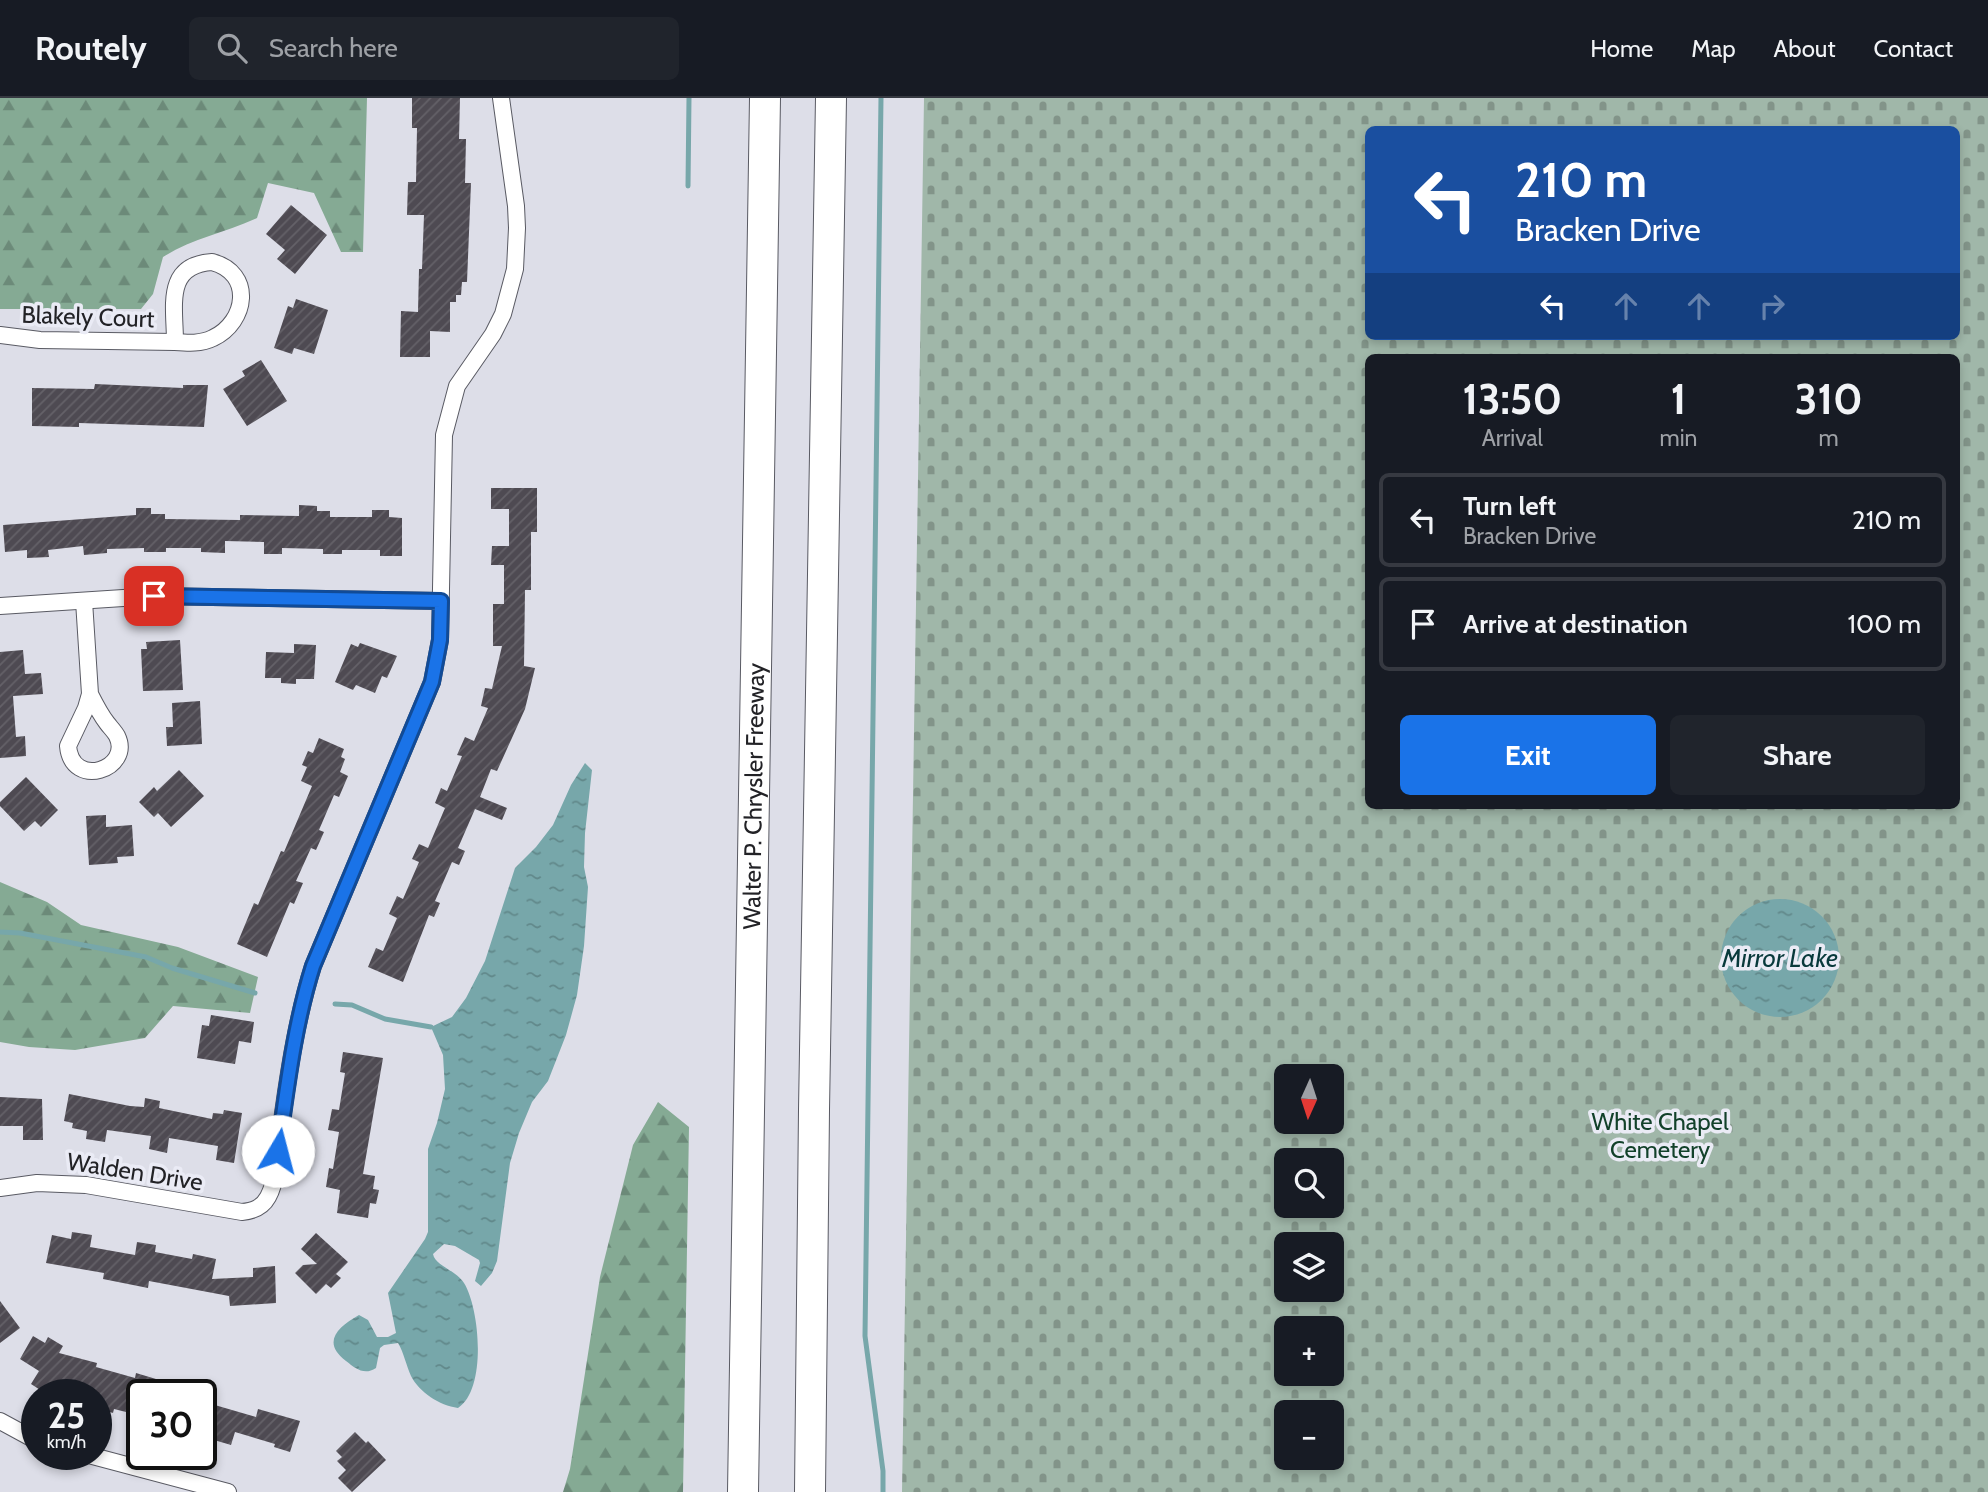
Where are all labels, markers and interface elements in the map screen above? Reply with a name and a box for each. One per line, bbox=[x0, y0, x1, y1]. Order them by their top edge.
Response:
search box bbox=[189, 17, 679, 80]
text: Routely bbox=[35, 28, 147, 68]
icon: search bbox=[213, 29, 251, 67]
text: Search here bbox=[269, 32, 398, 64]
text: Home bbox=[1590, 34, 1653, 63]
text: Map bbox=[1691, 34, 1736, 63]
text: About bbox=[1774, 34, 1836, 63]
text: Contact bbox=[1874, 34, 1953, 63]
text: 210 m bbox=[1515, 150, 1647, 209]
icon: left bbox=[1400, 154, 1491, 245]
text: Bracken Drive bbox=[1515, 210, 1701, 249]
icon: left bbox=[1534, 287, 1572, 325]
icon: ahead bbox=[1607, 287, 1645, 325]
icon: ahead bbox=[1680, 287, 1718, 325]
icon: right bbox=[1753, 287, 1791, 325]
street label: Blakely Court bbox=[21, 300, 155, 333]
text: 13:50 bbox=[1462, 373, 1562, 425]
text: 1 bbox=[1671, 373, 1686, 425]
text: 310 bbox=[1795, 373, 1863, 425]
text: Arrival bbox=[1482, 424, 1543, 452]
text: min bbox=[1659, 424, 1697, 452]
text: m bbox=[1819, 424, 1839, 452]
text: Turn left bbox=[1463, 490, 1556, 522]
icon: left bbox=[1404, 501, 1442, 539]
text: 210 m bbox=[1852, 504, 1921, 536]
text: Bracken Drive bbox=[1463, 522, 1596, 550]
pin bbox=[124, 566, 184, 626]
icon: arrive bbox=[135, 577, 173, 615]
icon: arrive bbox=[1404, 605, 1442, 643]
text: Arrive at destination bbox=[1463, 608, 1688, 640]
text: 100 m bbox=[1848, 608, 1921, 640]
street label: Walter P. Chrysler Freeway bbox=[737, 663, 770, 929]
button: Exit bbox=[1400, 715, 1656, 795]
button: Share bbox=[1670, 715, 1925, 795]
water label: Mirror Lake bbox=[1721, 942, 1838, 974]
north arrow bbox=[1274, 1064, 1344, 1134]
map controls bbox=[1274, 1064, 1344, 1470]
park label: White Chapel Cemetery bbox=[1591, 1107, 1729, 1164]
position arrow bbox=[241, 1114, 315, 1188]
street label: Walden Drive bbox=[65, 1146, 205, 1197]
button: search bbox=[1274, 1148, 1344, 1218]
button: layers bbox=[1274, 1232, 1344, 1302]
button: + bbox=[1274, 1316, 1344, 1386]
speed limit sign: 30 bbox=[126, 1379, 217, 1470]
text: 25 bbox=[48, 1394, 85, 1437]
button: − bbox=[1274, 1400, 1344, 1470]
text: km/h bbox=[47, 1431, 86, 1453]

